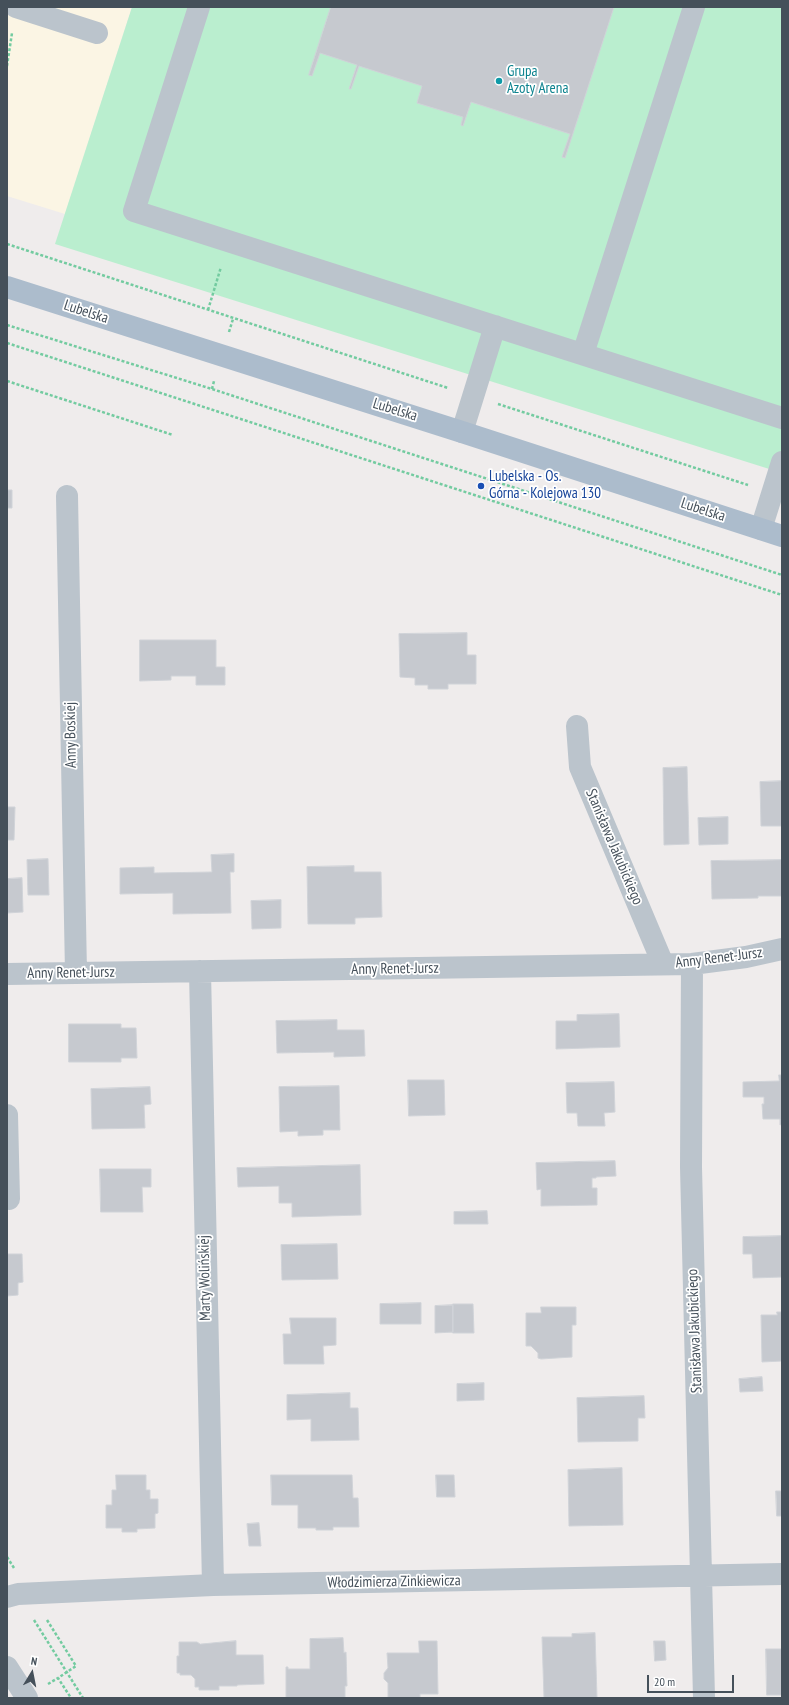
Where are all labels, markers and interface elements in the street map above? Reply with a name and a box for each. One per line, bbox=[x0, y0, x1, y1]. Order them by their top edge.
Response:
place label: Grupa Azoty Arena bbox=[507, 63, 568, 98]
marker: Grupa Azoty Arena bbox=[494, 76, 504, 86]
street label: Lubelska bbox=[62, 296, 110, 328]
street label: Lubelska bbox=[371, 395, 419, 425]
place label: Lubelska - Os. Górna - Kolejowa 130 bbox=[489, 468, 601, 503]
marker: Lubelska - Os. Górna - Kolejowa 130 bbox=[476, 481, 486, 491]
street label: Lubelska bbox=[679, 494, 727, 526]
street label: Anny Boskiej bbox=[61, 702, 81, 768]
street label: Stanisława Jakubickiego bbox=[581, 786, 647, 908]
street label: Anny Renet-Jursz bbox=[674, 944, 764, 972]
street label: Anny Renet-Jursz bbox=[351, 959, 439, 979]
street label: Anny Renet-Jursz bbox=[27, 963, 115, 983]
street label: Marty Wolińskiej bbox=[195, 1235, 215, 1321]
street label: Stanisława Jakubickiego bbox=[684, 1269, 706, 1393]
street label: Włodzimierza Zinkiewicza bbox=[327, 1572, 461, 1592]
north arrow bbox=[12, 1653, 52, 1693]
text: N bbox=[30, 1654, 38, 1669]
scale bar bbox=[649, 1667, 736, 1693]
text: 20 m bbox=[654, 1674, 675, 1689]

